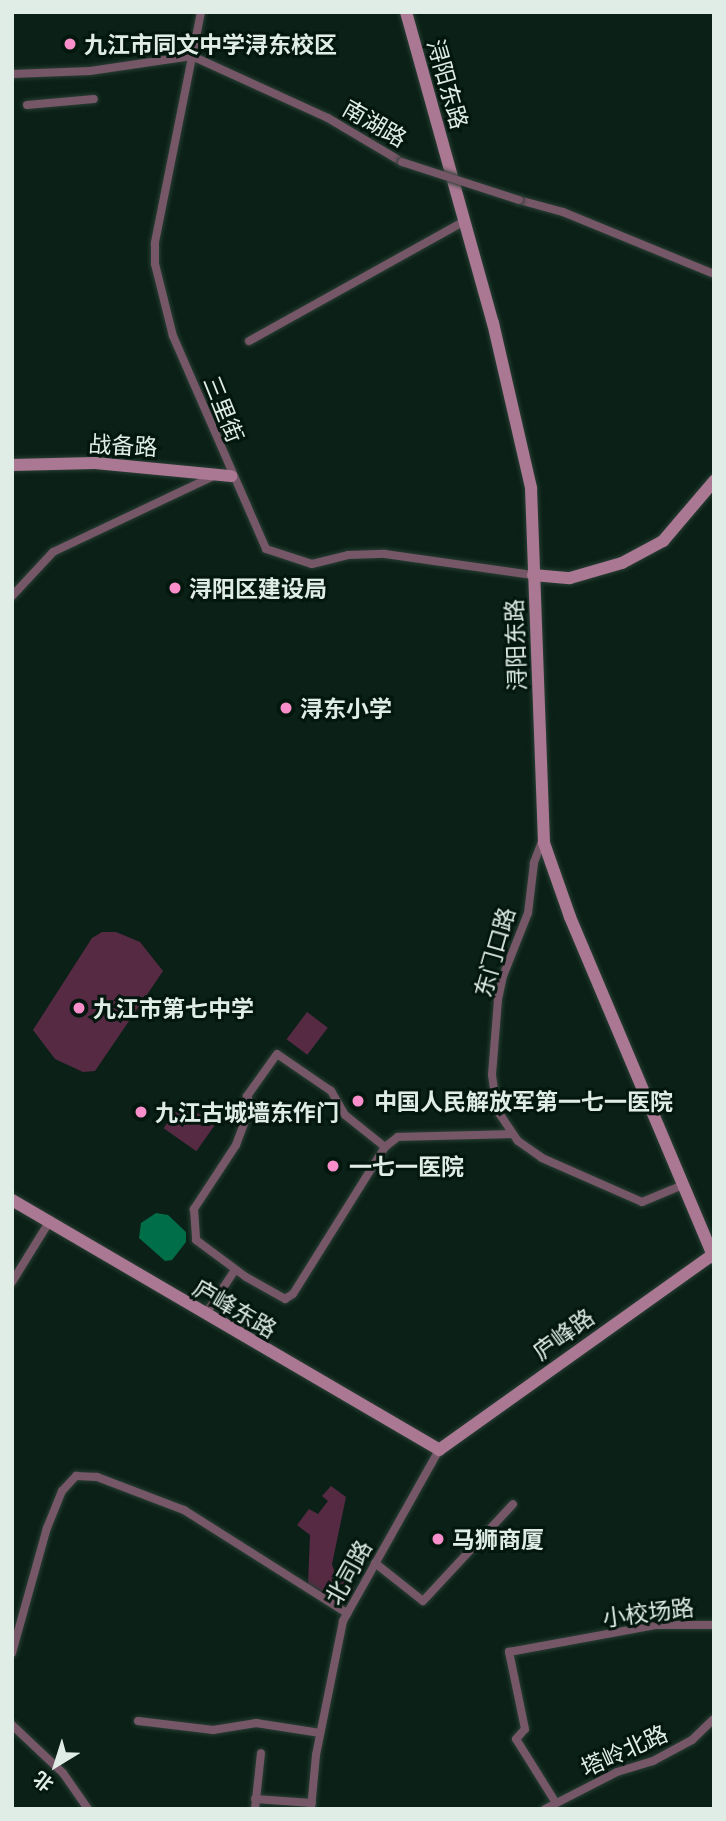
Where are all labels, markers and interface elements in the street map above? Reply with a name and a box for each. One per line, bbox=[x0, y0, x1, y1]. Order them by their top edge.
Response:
place label: 九江市同文中学浔东校区 bbox=[84, 30, 337, 58]
marker: 九江市同文中学浔东校区 bbox=[62, 36, 78, 52]
street label: 浔阳东路 bbox=[422, 36, 474, 132]
street label: 南湖路 bbox=[338, 94, 412, 152]
street label: 三里街 bbox=[198, 372, 250, 446]
street label: 战备路 bbox=[88, 429, 158, 461]
place label: 浔阳区建设局 bbox=[189, 574, 327, 602]
marker: 浔阳区建设局 bbox=[167, 580, 183, 596]
street label: 浔阳东路 bbox=[500, 599, 530, 691]
place label: 浔东小学 bbox=[300, 694, 392, 722]
marker: 浔东小学 bbox=[278, 700, 294, 716]
street label: 东门口路 bbox=[468, 904, 520, 1000]
place label: 九江市第七中学 bbox=[93, 994, 254, 1022]
marker: 九江市第七中学 bbox=[71, 1000, 87, 1016]
place label: 中国人民解放军第一七一医院 bbox=[374, 1087, 673, 1115]
marker: 中国人民解放军第一七一医院 bbox=[348, 1091, 368, 1111]
place label: 九江古城墙东作门 bbox=[155, 1098, 339, 1126]
marker: 九江古城墙东作门 bbox=[133, 1104, 149, 1120]
place label: 一七一医院 bbox=[349, 1152, 464, 1180]
marker: 一七一医院 bbox=[323, 1156, 343, 1176]
street label: 庐峰东路 bbox=[188, 1273, 282, 1343]
street label: 庐峰路 bbox=[527, 1303, 599, 1365]
place label: 马狮商厦 bbox=[452, 1525, 544, 1553]
marker: 马狮商厦 bbox=[430, 1531, 446, 1547]
street label: 北司路 bbox=[319, 1535, 377, 1609]
street label: 小校场路 bbox=[601, 1593, 695, 1631]
street label: 塔岭北路 bbox=[576, 1719, 672, 1781]
north arrow bbox=[21, 1730, 91, 1800]
text: 北 bbox=[28, 1767, 57, 1797]

